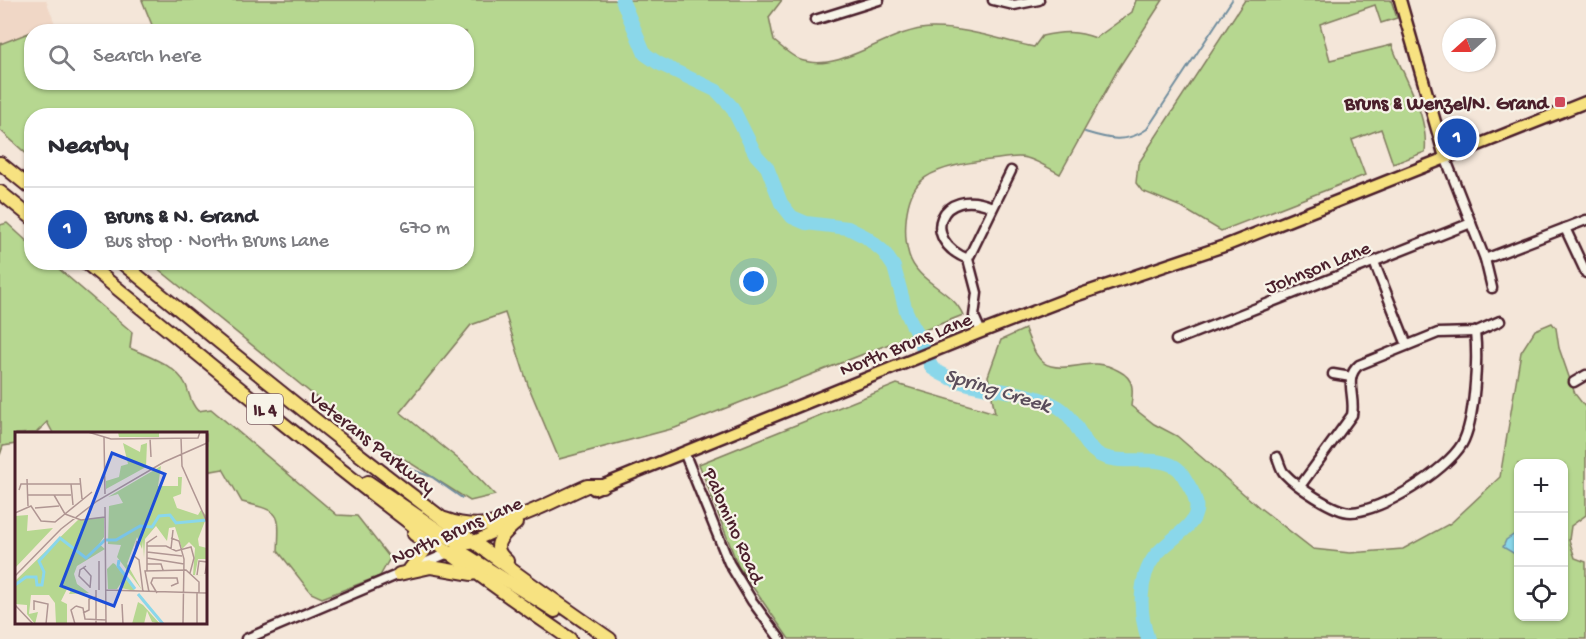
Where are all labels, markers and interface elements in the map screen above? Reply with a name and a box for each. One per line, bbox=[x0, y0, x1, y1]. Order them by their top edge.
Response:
north arrow bbox=[1442, 18, 1496, 72]
search box bbox=[24, 24, 474, 90]
icon: search bbox=[45, 41, 78, 74]
text: Search here bbox=[93, 44, 201, 70]
place label: Bruns & Wenzel/N. Grand bbox=[1343, 94, 1550, 117]
marker: Bruns & Wenzel/N. Grand bbox=[1553, 95, 1567, 109]
pin: 1 bbox=[1438, 116, 1476, 160]
text: Nearby bbox=[48, 132, 129, 163]
text: Bruns & N. Grand bbox=[105, 205, 257, 231]
text: 1 bbox=[63, 218, 72, 241]
text: 670 m bbox=[399, 218, 450, 241]
text: Bus stop · North Bruns Lane bbox=[105, 231, 329, 254]
street label: Johnson Lane bbox=[1262, 237, 1375, 301]
your location bbox=[739, 267, 768, 296]
street label: North Bruns Lane bbox=[837, 309, 976, 383]
water label: Spring Creek bbox=[941, 364, 1055, 421]
street label: Veterans Parkway bbox=[302, 387, 439, 500]
road number: IL 4 bbox=[247, 394, 283, 424]
inset map bbox=[15, 432, 207, 624]
map controls bbox=[1514, 459, 1568, 621]
button: + bbox=[1514, 459, 1568, 513]
street label: Palomino Road bbox=[696, 464, 768, 590]
street label: North Bruns Lane bbox=[388, 493, 527, 571]
button: − bbox=[1514, 513, 1568, 567]
button: locate bbox=[1514, 567, 1568, 621]

